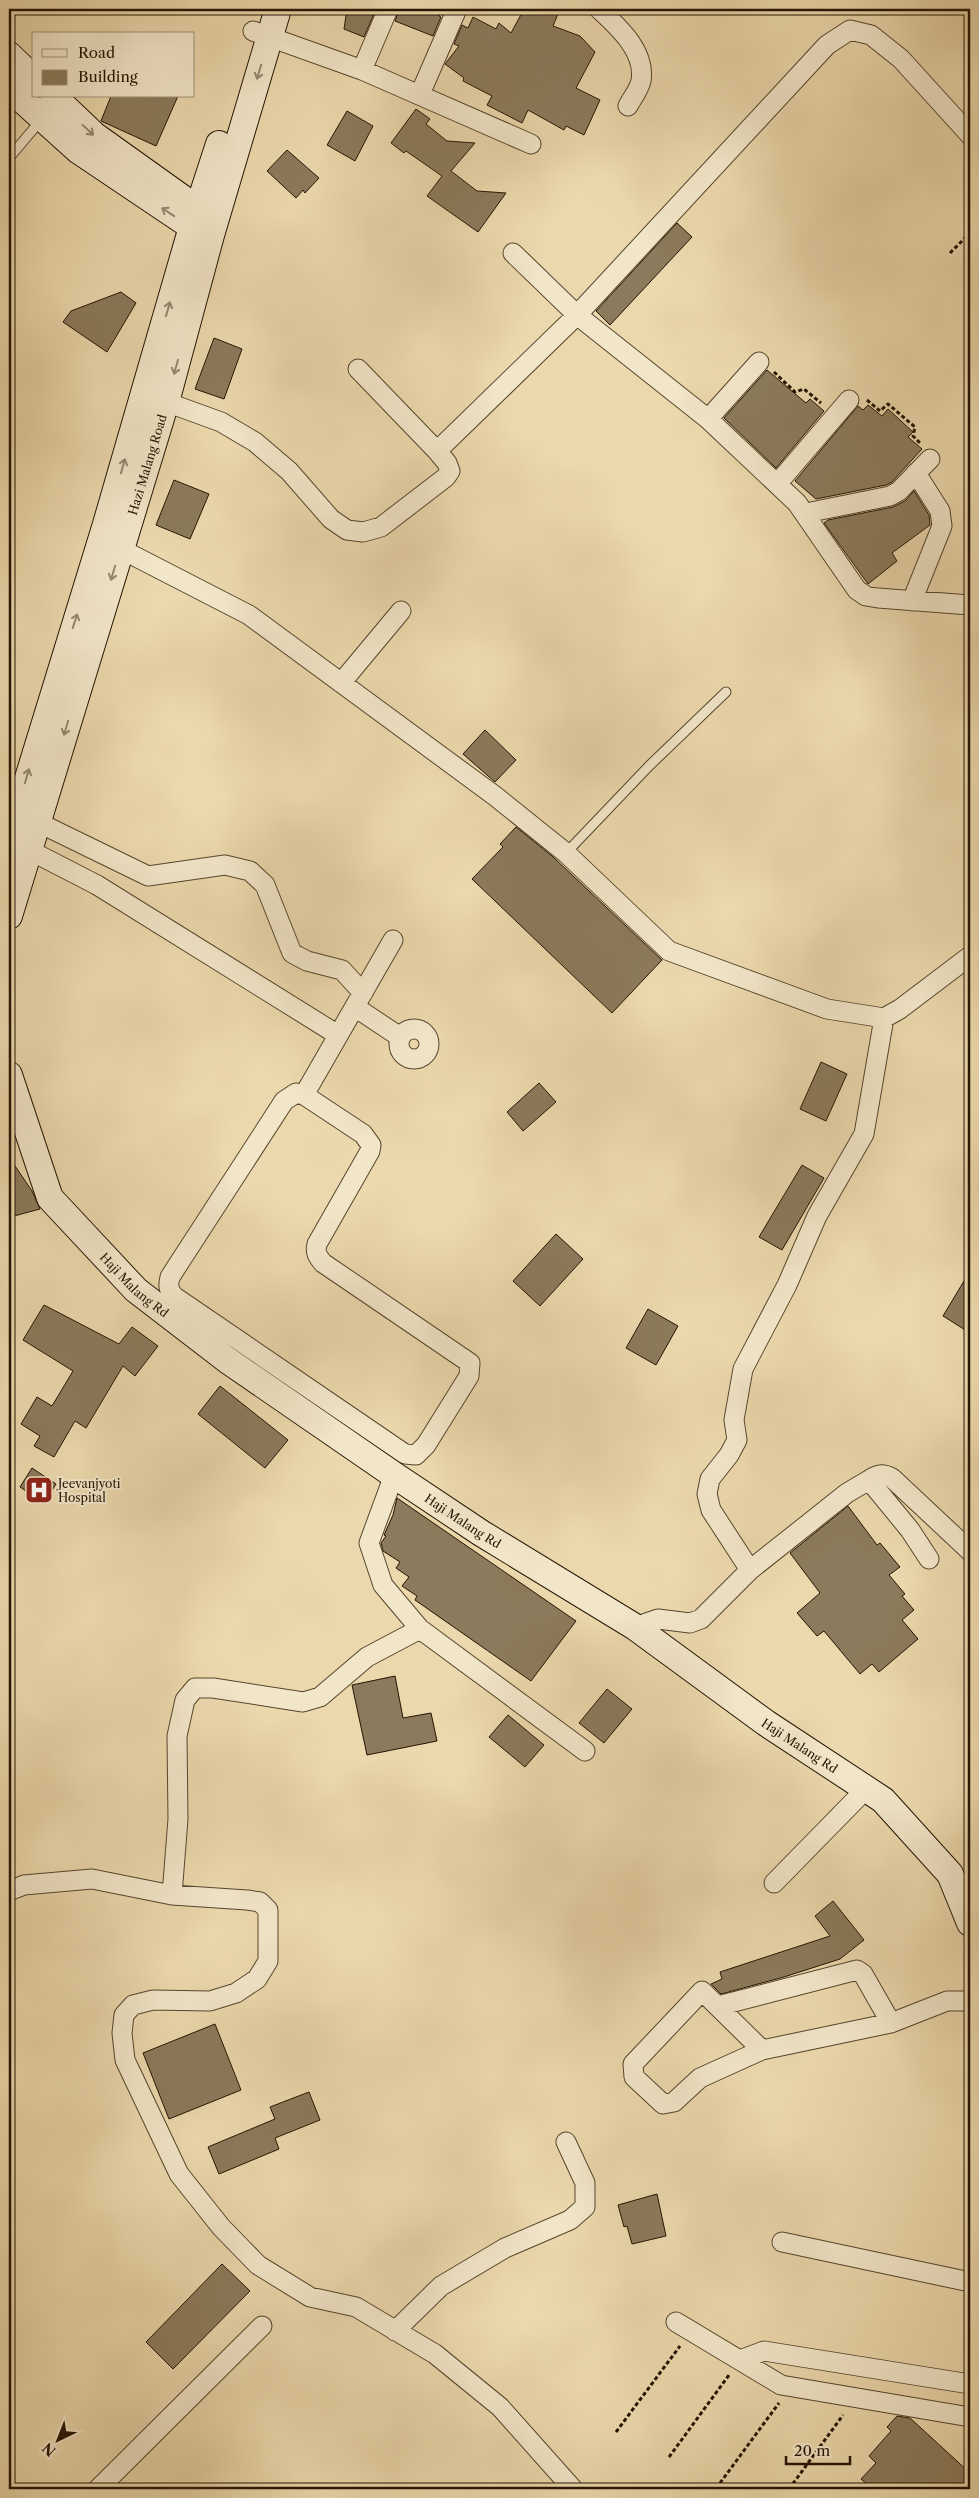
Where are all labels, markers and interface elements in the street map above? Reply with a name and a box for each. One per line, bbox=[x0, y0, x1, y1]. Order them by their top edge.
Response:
legend bbox=[32, 32, 195, 98]
text: Road bbox=[78, 43, 115, 62]
one-way arrow bbox=[253, 64, 263, 80]
text: Building bbox=[78, 67, 138, 86]
one-way arrow bbox=[82, 124, 95, 136]
one-way arrow bbox=[162, 206, 176, 216]
one-way arrow bbox=[164, 302, 174, 318]
one-way arrow bbox=[170, 359, 180, 375]
street label: Hazi Malang Road bbox=[124, 412, 170, 517]
one-way arrow bbox=[119, 458, 129, 474]
one-way arrow bbox=[107, 564, 117, 580]
one-way arrow bbox=[71, 613, 81, 629]
one-way arrow bbox=[61, 720, 70, 736]
one-way arrow bbox=[23, 769, 33, 785]
street label: Haji Malang Rd bbox=[97, 1249, 172, 1320]
hospital icon: Jeevanjyoti Hospital bbox=[24, 1475, 54, 1505]
place label: Jeevanjyoti Hospital bbox=[56, 1476, 121, 1505]
street label: Haji Malang Rd bbox=[422, 1490, 505, 1551]
street label: Haji Malang Rd bbox=[759, 1715, 841, 1776]
north arrow bbox=[32, 2416, 82, 2466]
scale bar bbox=[786, 2433, 850, 2465]
text: N bbox=[39, 2439, 60, 2460]
text: 20 m bbox=[794, 2441, 830, 2460]

